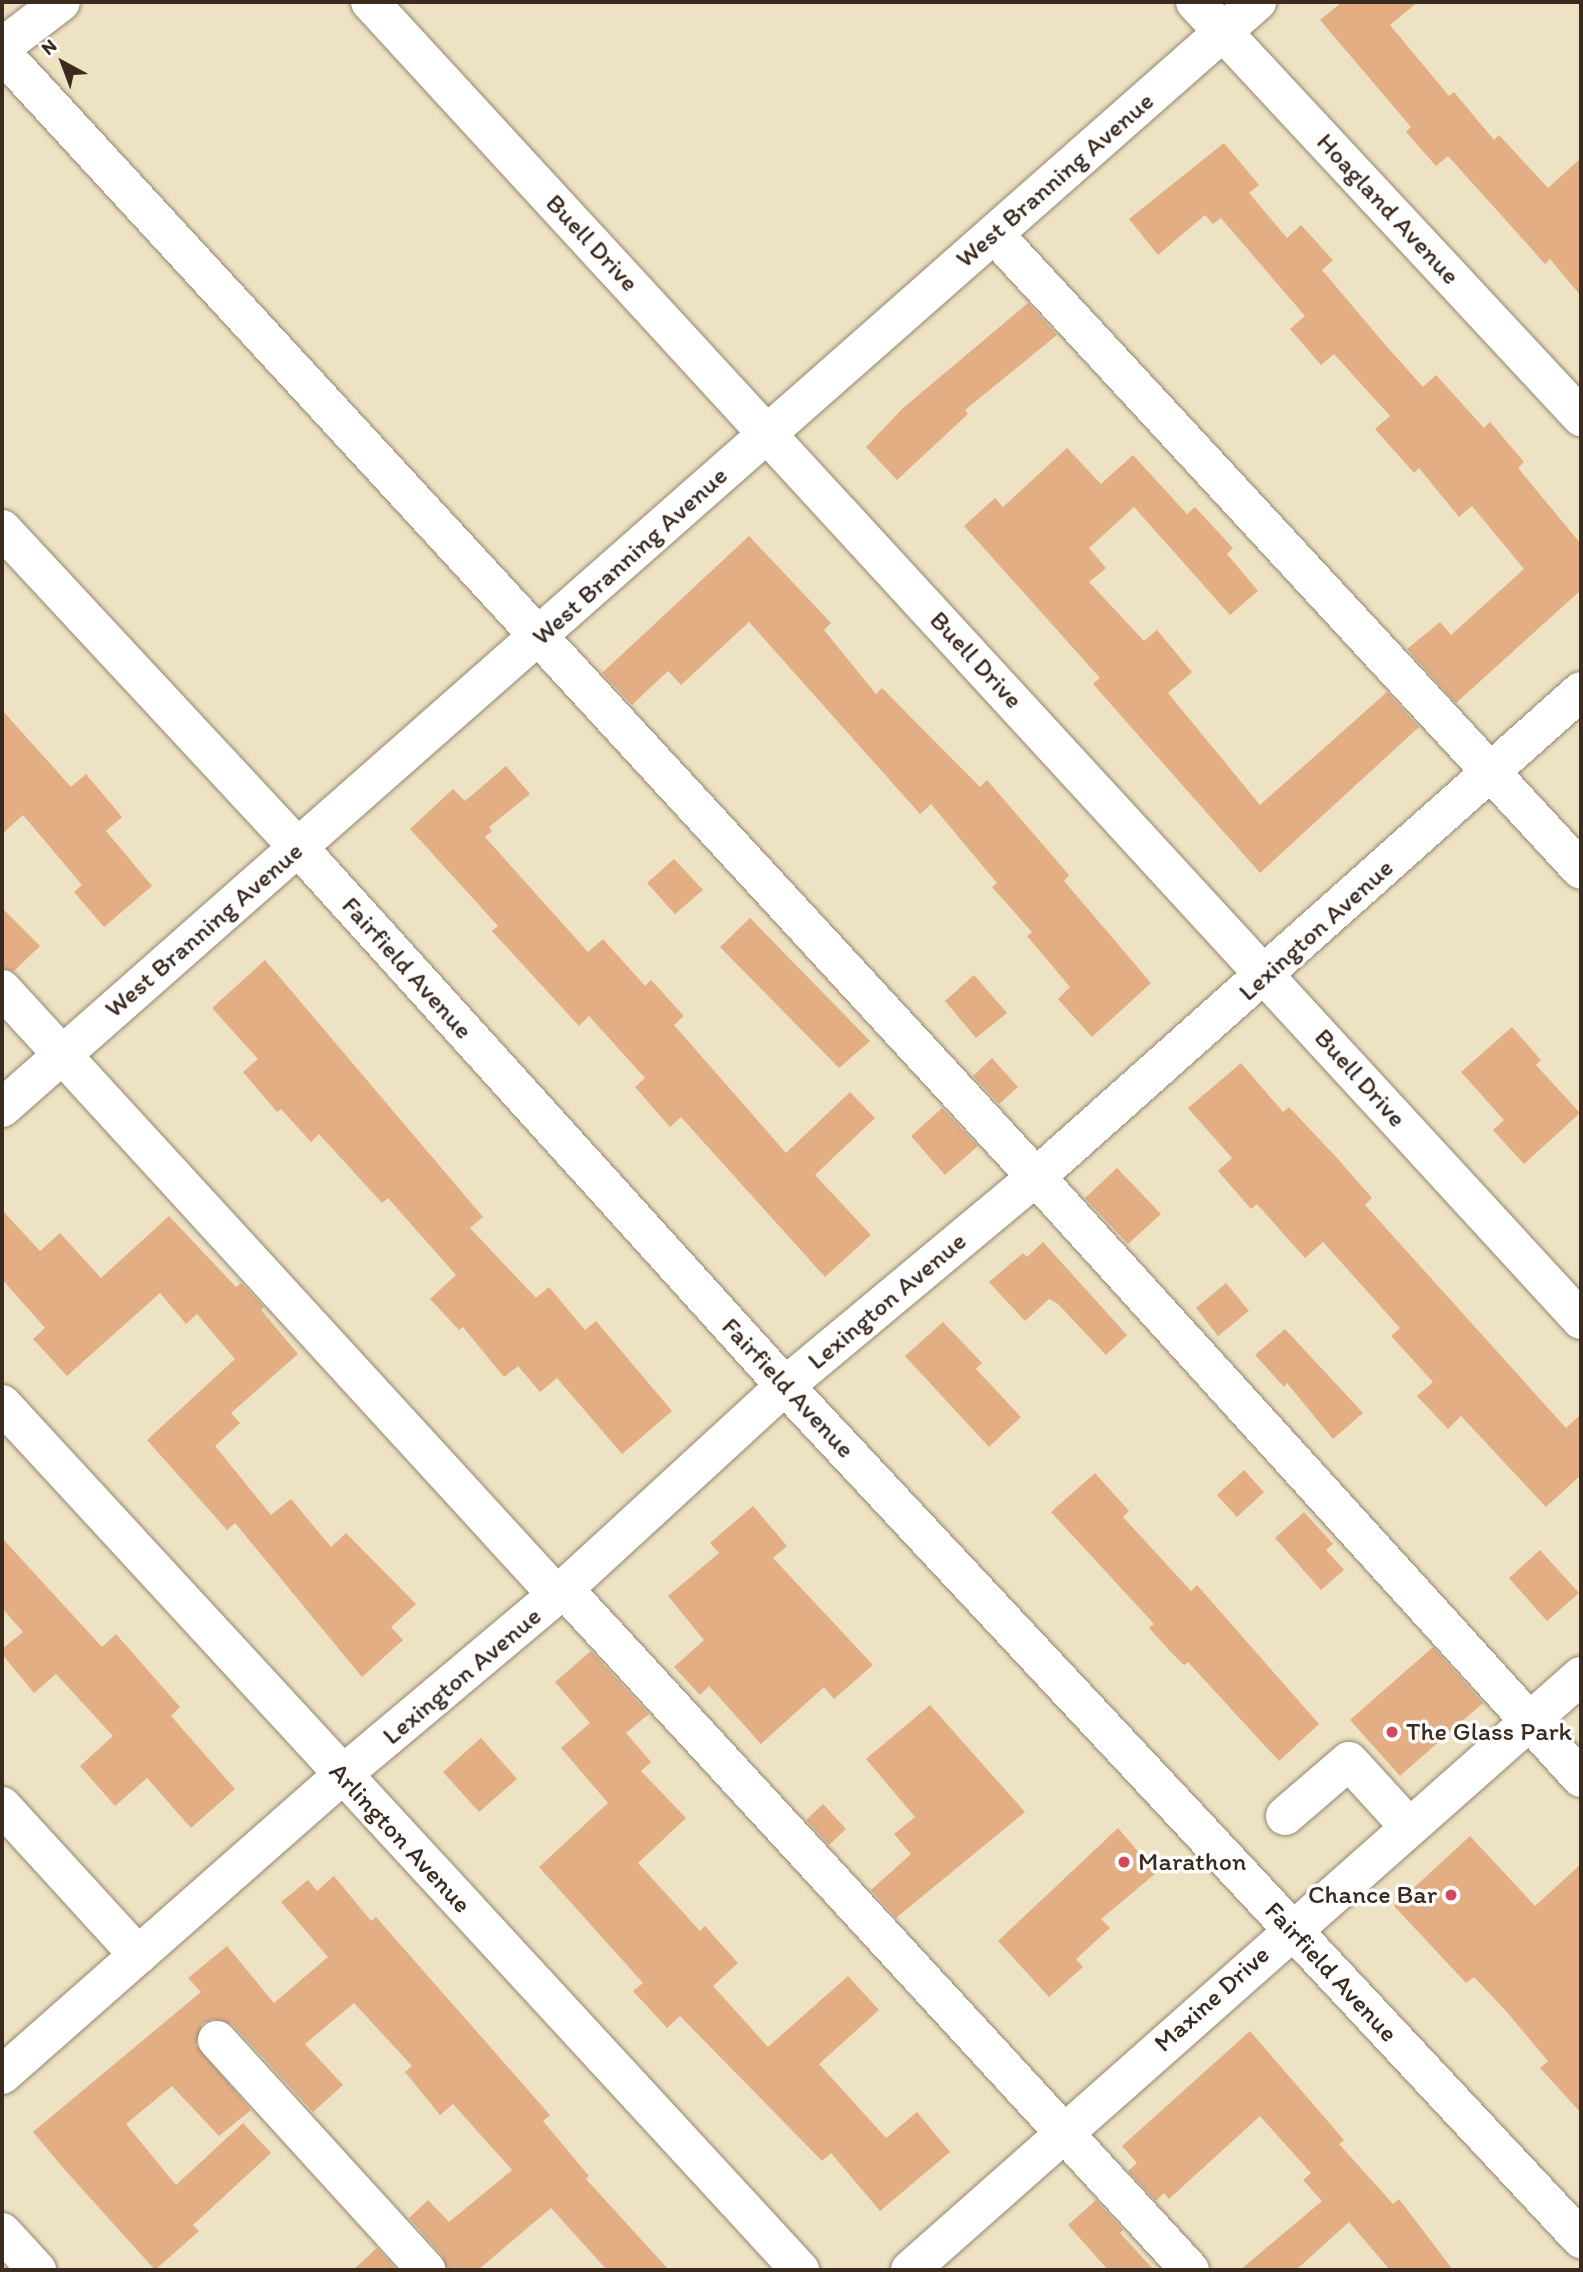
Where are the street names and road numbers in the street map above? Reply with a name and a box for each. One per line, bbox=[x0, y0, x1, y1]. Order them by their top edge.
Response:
street label: West Branning Avenue bbox=[950, 86, 1160, 274]
street label: Hoagland Avenue bbox=[1310, 127, 1466, 291]
street label: Buell Drive bbox=[539, 188, 645, 298]
street label: West Branning Avenue bbox=[526, 460, 734, 652]
street label: Buell Drive bbox=[923, 605, 1029, 715]
street label: West Branning Avenue bbox=[99, 836, 309, 1024]
street label: Lexington Avenue bbox=[1233, 853, 1399, 1007]
street label: Fairfield Avenue bbox=[335, 890, 479, 1046]
street label: Buell Drive bbox=[1307, 1022, 1413, 1134]
street label: Lexington Avenue bbox=[802, 1226, 972, 1376]
street label: Fairfield Avenue bbox=[715, 1311, 861, 1465]
street label: Lexington Avenue bbox=[377, 1601, 547, 1751]
street label: Arlington Avenue bbox=[322, 1756, 478, 1920]
street label: Fairfield Avenue bbox=[1258, 1895, 1404, 2049]
street label: Maxine Drive bbox=[1148, 1939, 1276, 2059]

